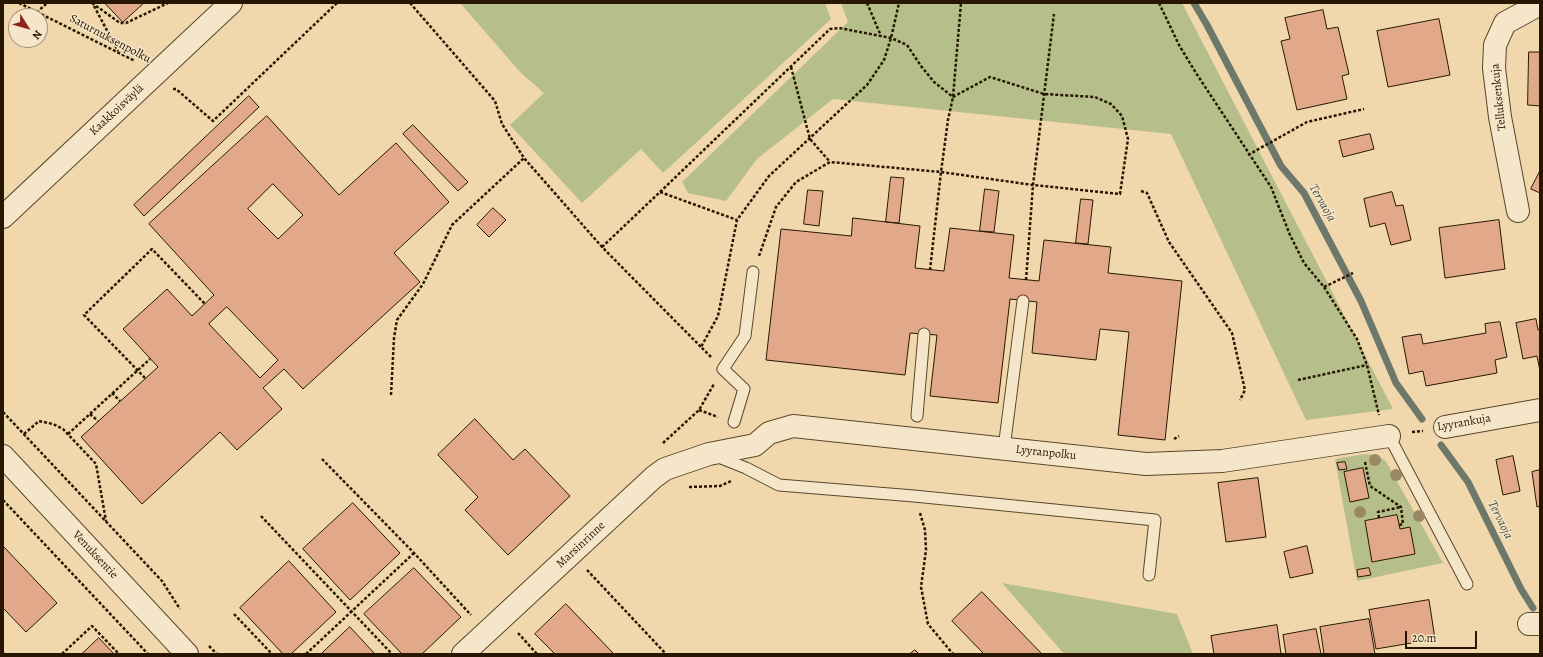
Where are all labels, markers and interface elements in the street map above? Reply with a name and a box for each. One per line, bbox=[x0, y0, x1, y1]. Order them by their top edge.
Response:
north arrow bbox=[8, 8, 48, 48]
street label: Saturnuksenpolku bbox=[67, 11, 153, 67]
text: N bbox=[29, 27, 46, 43]
street label: Telluksenkuja bbox=[1488, 63, 1510, 131]
street label: Kaakkoisväylä bbox=[87, 81, 147, 139]
water label: Tervaoja bbox=[1305, 181, 1339, 225]
street label: Lyyrankuja bbox=[1436, 411, 1492, 435]
street label: Lyyranpolku bbox=[1015, 443, 1077, 463]
water label: Tervaoja bbox=[1484, 498, 1516, 542]
street label: Marsinrinne bbox=[554, 519, 608, 571]
street label: Venuksentie bbox=[69, 528, 121, 582]
scale bar bbox=[1407, 623, 1479, 649]
text: 20 m bbox=[1412, 630, 1436, 646]

